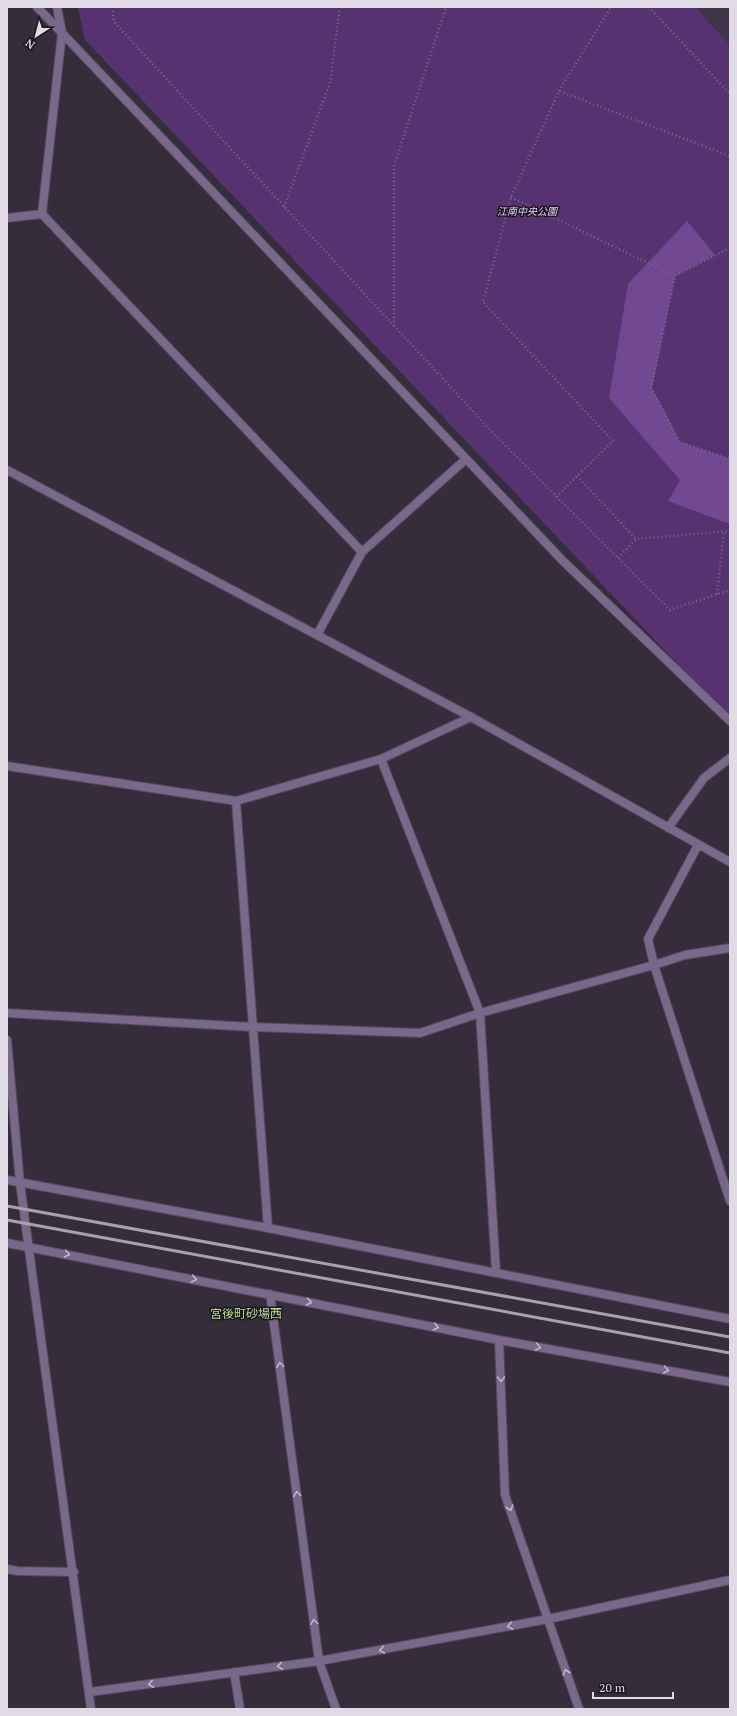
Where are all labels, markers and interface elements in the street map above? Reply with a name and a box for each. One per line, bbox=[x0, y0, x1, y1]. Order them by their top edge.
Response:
north arrow bbox=[16, 16, 56, 56]
text: N bbox=[22, 36, 38, 52]
park label: 江南中央公園 bbox=[497, 205, 559, 218]
one-way arrow bbox=[63, 1250, 70, 1258]
one-way arrow bbox=[191, 1274, 197, 1283]
one-way arrow bbox=[305, 1297, 312, 1305]
district label: 宮後町砂場西 bbox=[210, 1306, 282, 1321]
one-way arrow bbox=[433, 1323, 439, 1331]
one-way arrow bbox=[535, 1342, 541, 1351]
one-way arrow bbox=[276, 1362, 285, 1368]
one-way arrow bbox=[662, 1365, 669, 1374]
one-way arrow bbox=[496, 1376, 505, 1382]
one-way arrow bbox=[293, 1490, 302, 1497]
one-way arrow bbox=[505, 1504, 514, 1511]
one-way arrow bbox=[310, 1619, 319, 1625]
one-way arrow bbox=[507, 1622, 513, 1630]
one-way arrow bbox=[379, 1645, 385, 1653]
one-way arrow bbox=[277, 1661, 283, 1670]
one-way arrow bbox=[563, 1669, 571, 1676]
scale bar bbox=[593, 1674, 673, 1700]
one-way arrow bbox=[148, 1679, 154, 1688]
text: 20 m bbox=[599, 1680, 626, 1695]

